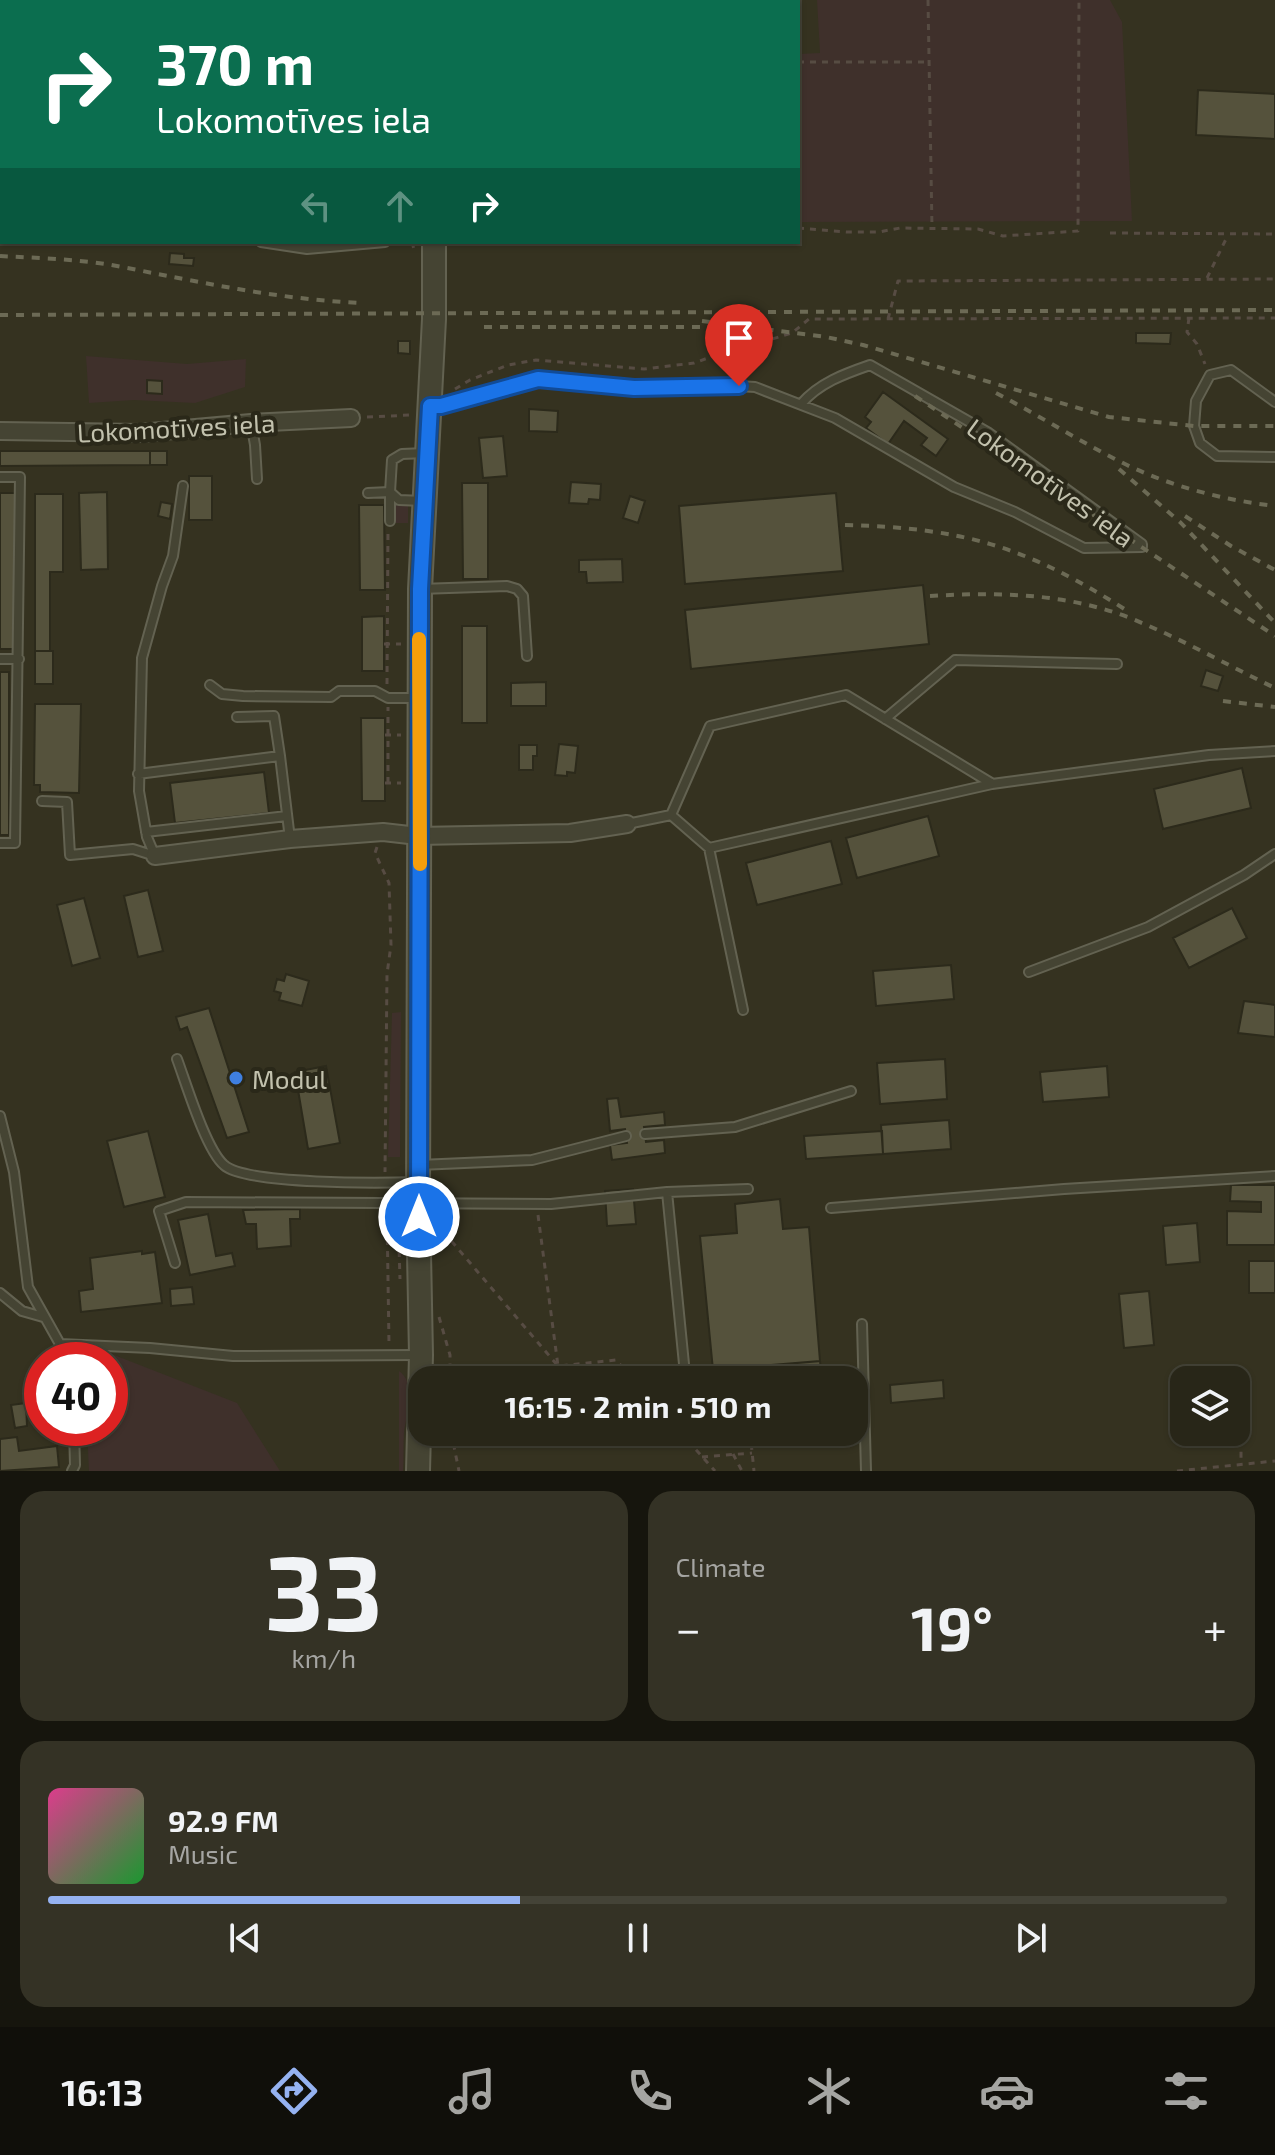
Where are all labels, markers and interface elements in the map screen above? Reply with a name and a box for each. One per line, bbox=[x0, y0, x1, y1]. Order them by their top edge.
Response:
text: 370 m bbox=[156, 29, 314, 96]
icon: right bbox=[24, 32, 128, 136]
text: Lokomotīves iela bbox=[156, 97, 431, 140]
icon: left bbox=[294, 184, 338, 228]
icon: ahead bbox=[378, 184, 422, 228]
icon: right bbox=[462, 184, 506, 228]
pin bbox=[705, 304, 773, 386]
icon: arrive bbox=[717, 316, 761, 360]
street label: Lokomotīves iela bbox=[76, 406, 276, 448]
street label: Lokomotīves iela bbox=[962, 411, 1140, 553]
place label: Modul bbox=[252, 1063, 327, 1094]
marker: Modul bbox=[227, 1069, 245, 1087]
position arrow bbox=[377, 1175, 461, 1259]
speed limit sign: 40 bbox=[24, 1342, 128, 1446]
map controls bbox=[1170, 1366, 1250, 1446]
button: layers bbox=[1170, 1366, 1250, 1446]
text: 16:15 · 2 min · 510 m bbox=[505, 1388, 771, 1424]
text: 33 bbox=[265, 1527, 383, 1652]
text: Climate bbox=[676, 1551, 765, 1582]
text: 19° bbox=[911, 1591, 993, 1663]
text: − bbox=[676, 1601, 701, 1654]
text: + bbox=[1203, 1601, 1227, 1654]
text: km/h bbox=[291, 1642, 356, 1673]
text: 92.9 FM bbox=[168, 1802, 279, 1838]
text: Music bbox=[168, 1838, 238, 1869]
icon: previous bbox=[223, 1916, 267, 1960]
icon: pause bbox=[616, 1916, 660, 1960]
icon: next bbox=[1009, 1916, 1053, 1960]
icon: directions bbox=[266, 2063, 322, 2119]
icon: music bbox=[444, 2063, 500, 2119]
icon: phone bbox=[622, 2063, 678, 2119]
icon: climate bbox=[801, 2063, 857, 2119]
icon: car bbox=[979, 2063, 1035, 2119]
icon: filters bbox=[1158, 2063, 1214, 2119]
text: 16:13 bbox=[61, 2070, 143, 2113]

